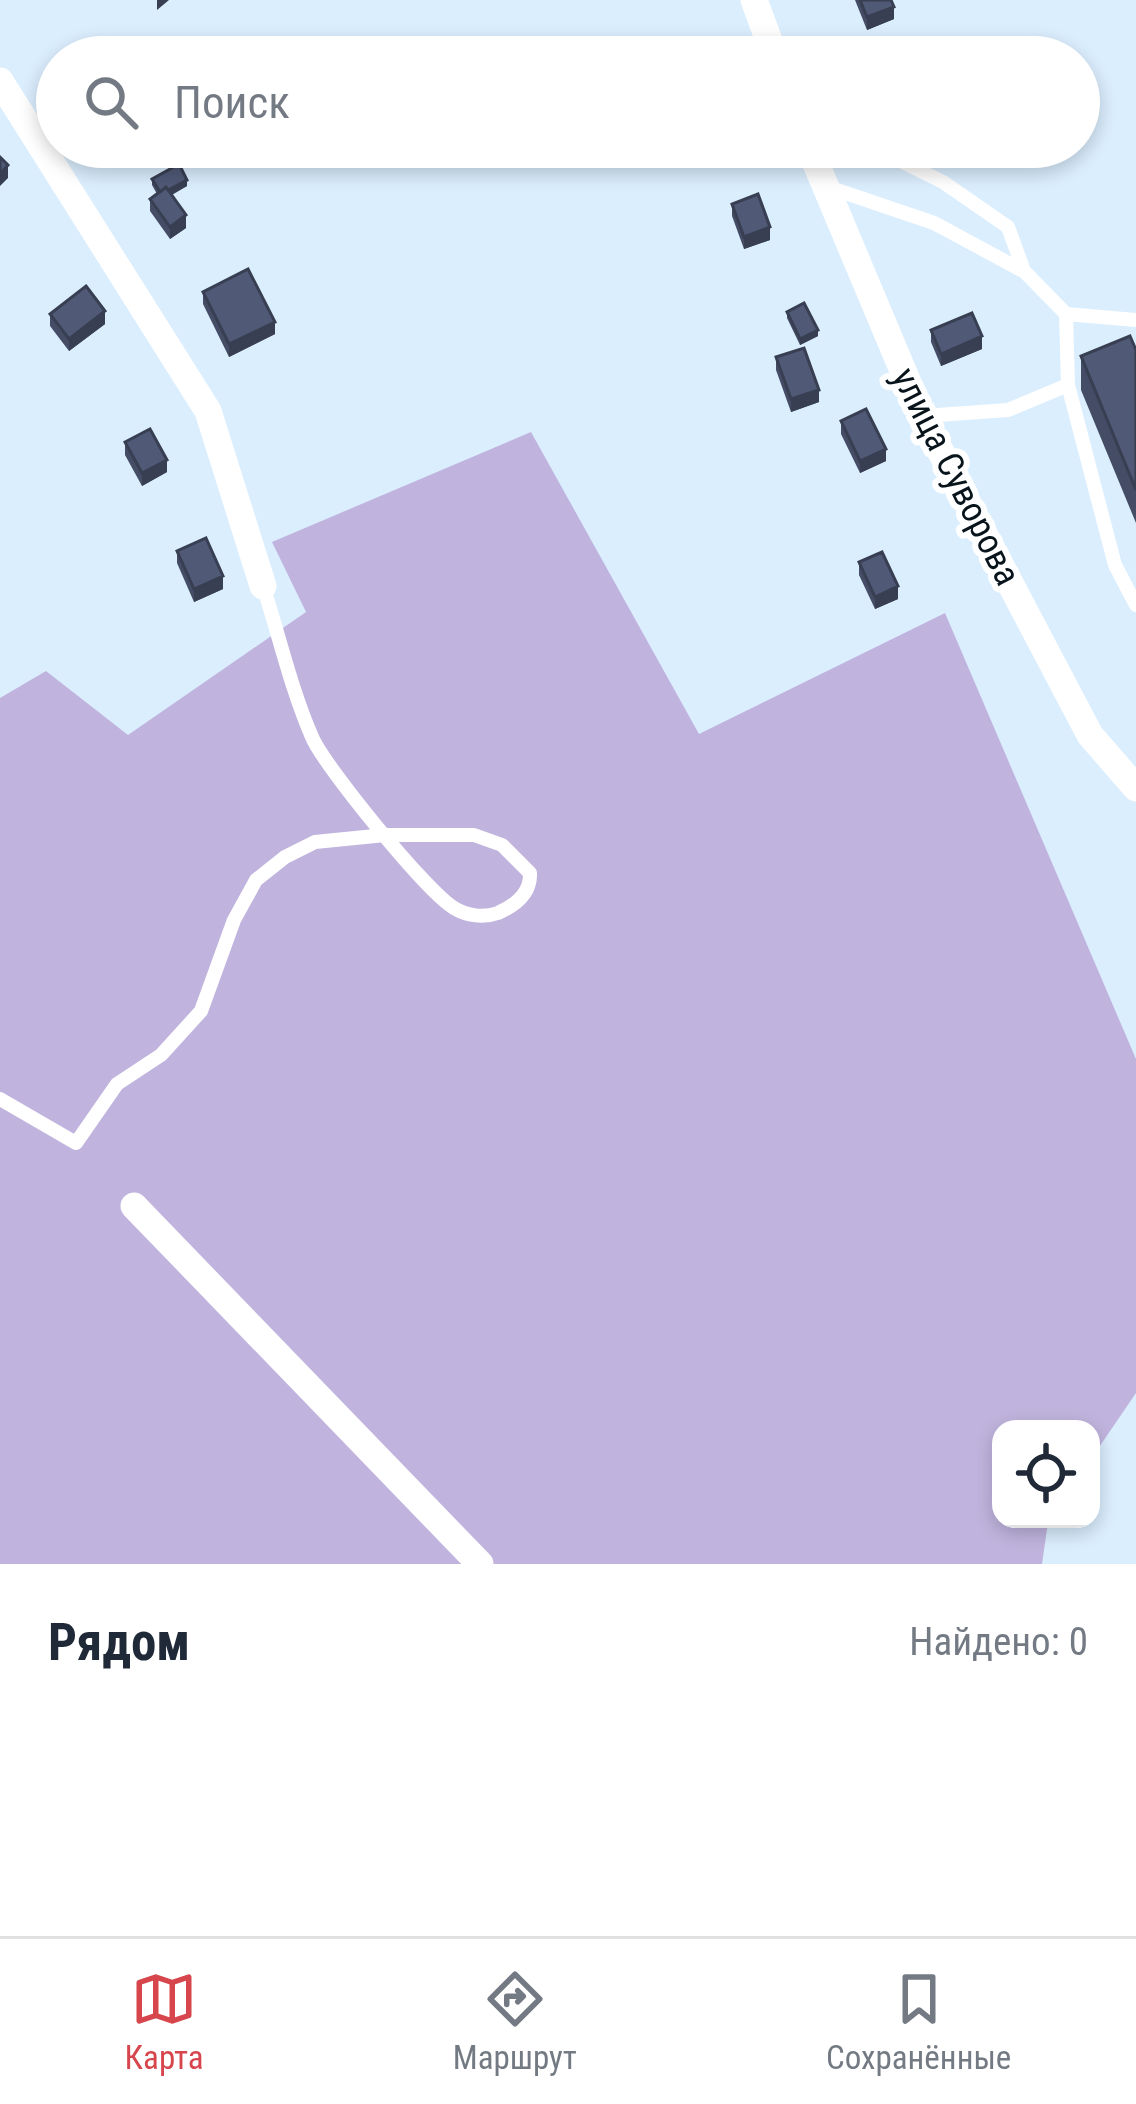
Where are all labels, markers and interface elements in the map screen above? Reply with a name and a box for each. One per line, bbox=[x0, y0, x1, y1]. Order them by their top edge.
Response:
search box bbox=[36, 36, 1100, 168]
icon: search bbox=[78, 69, 144, 135]
text: Поиск bbox=[174, 76, 290, 129]
street label: улица Суворова bbox=[883, 361, 1029, 592]
map controls bbox=[992, 1420, 1100, 1528]
button: locate bbox=[992, 1420, 1100, 1528]
text: Рядом bbox=[48, 1613, 190, 1672]
text: Найдено: 0 bbox=[909, 1619, 1088, 1665]
tab: Карта bbox=[125, 1966, 203, 2077]
tab: Маршрут bbox=[453, 1966, 577, 2077]
tab: Сохранённые bbox=[826, 1966, 1011, 2077]

